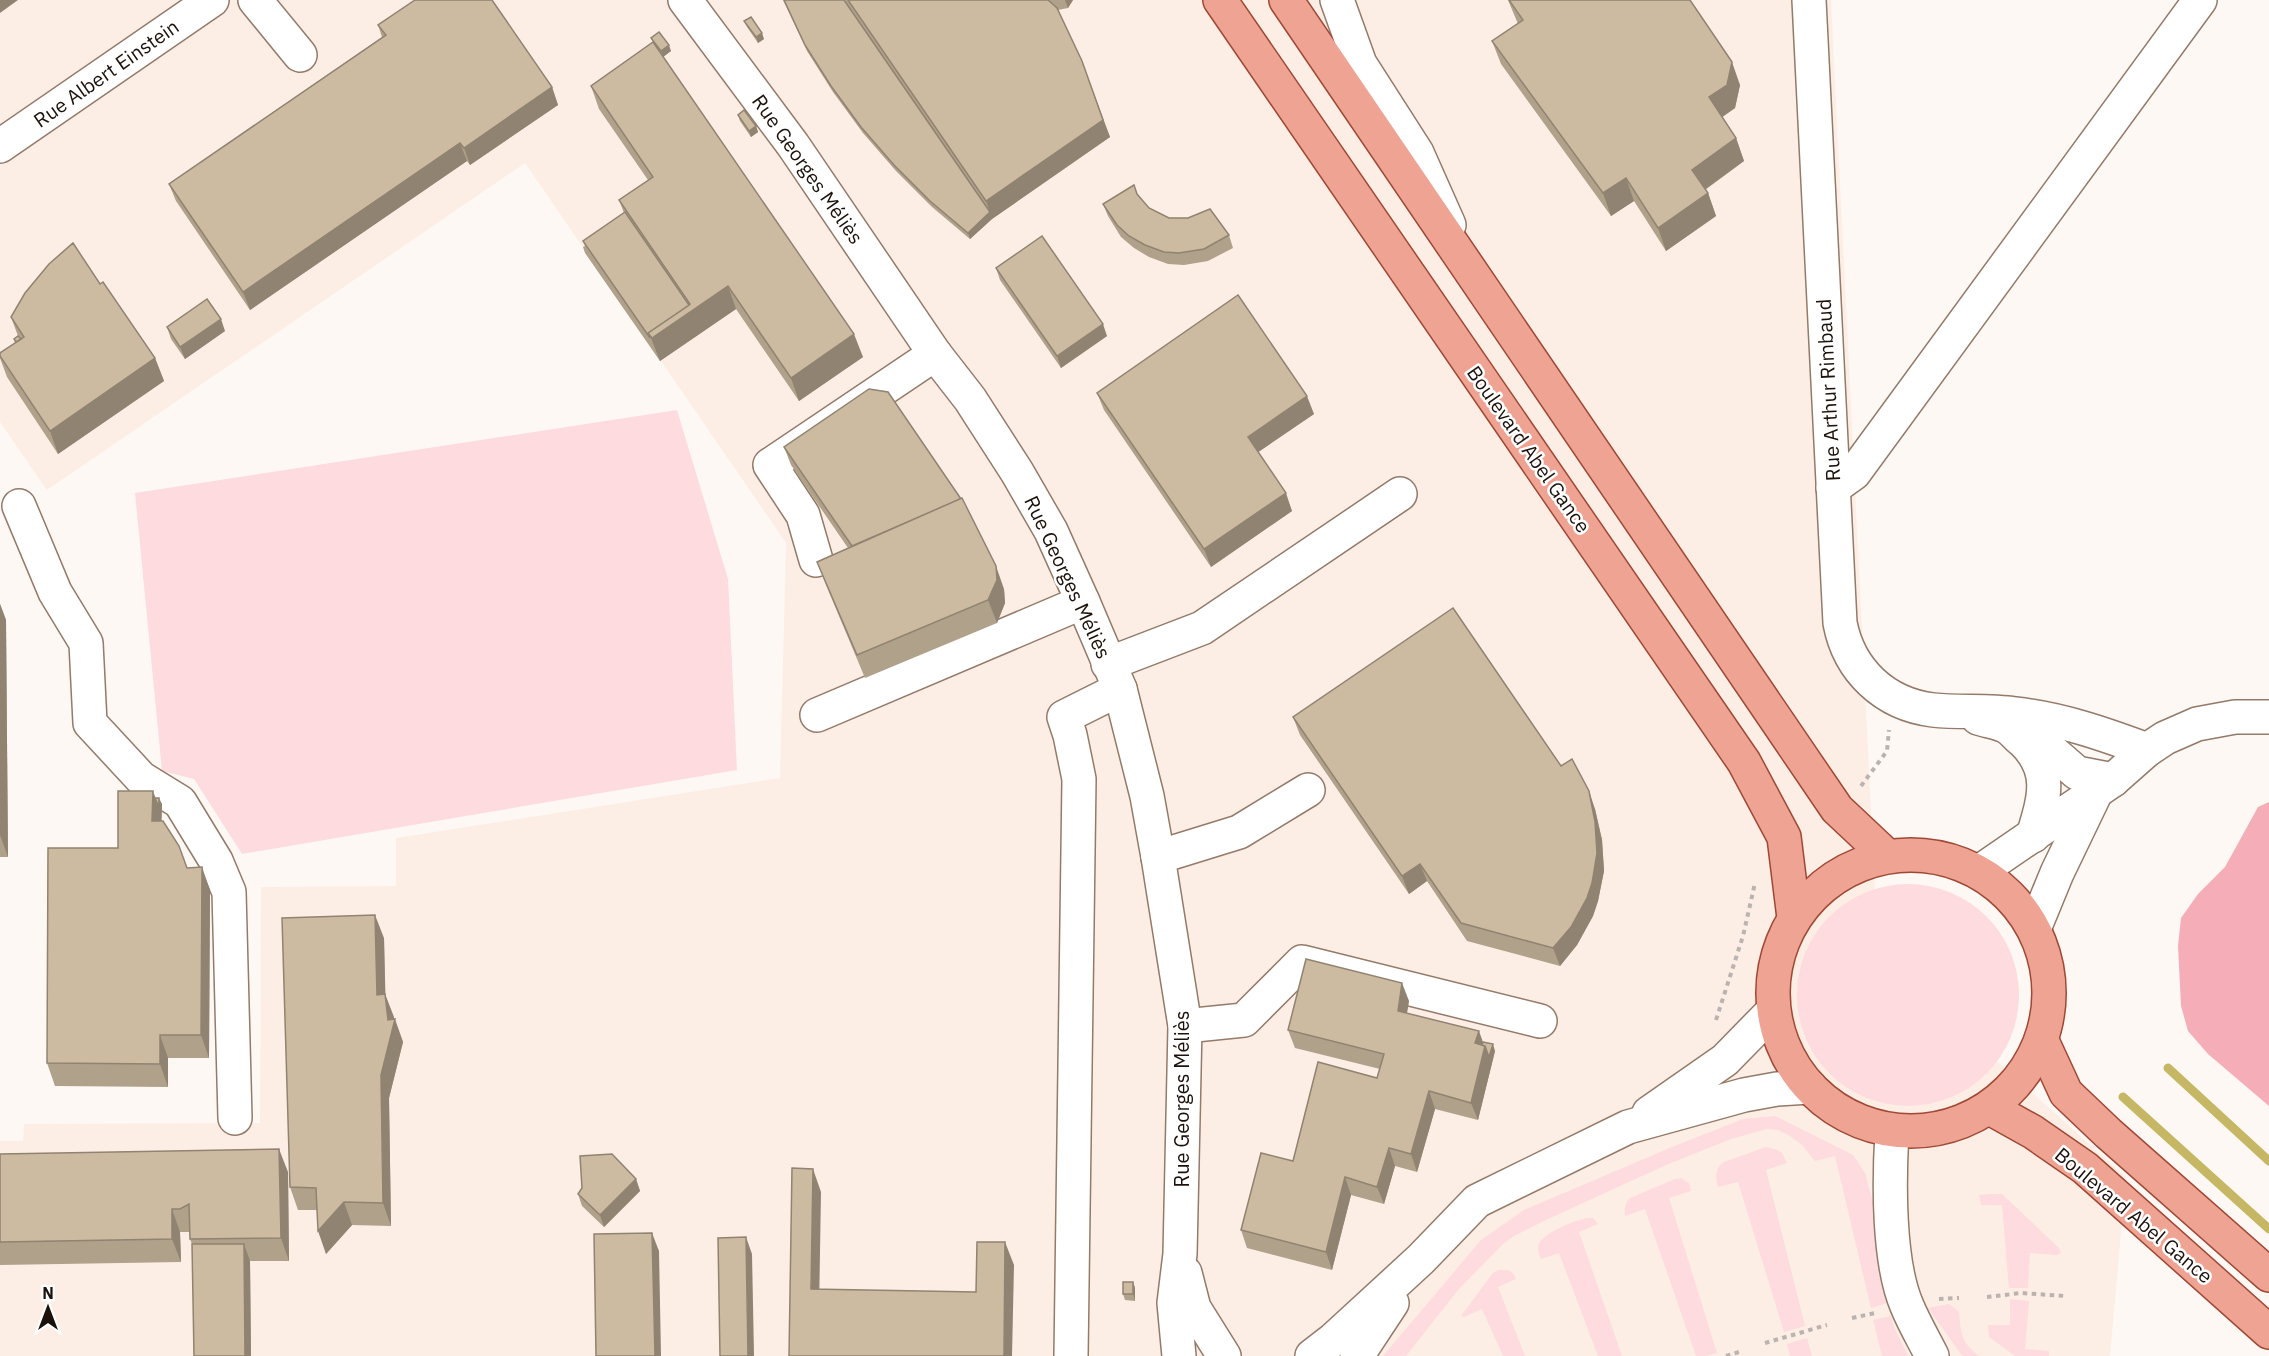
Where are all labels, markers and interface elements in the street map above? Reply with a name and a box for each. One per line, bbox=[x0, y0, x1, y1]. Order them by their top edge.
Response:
street label: Rue Albert Einstein bbox=[28, 13, 184, 133]
street label: Rue Georges Méliès bbox=[746, 89, 870, 249]
street label: Rue Arthur Rimbaud bbox=[1810, 298, 1846, 482]
street label: Boulevard Abel Gance bbox=[1461, 360, 1597, 538]
street label: Rue Georges Méliès bbox=[1018, 491, 1118, 663]
street label: Rue Georges Méliès bbox=[1168, 1010, 1195, 1188]
street label: Boulevard Abel Gance bbox=[2049, 1141, 2219, 1289]
north arrow bbox=[18, 1278, 78, 1338]
text: N bbox=[42, 1283, 54, 1303]

